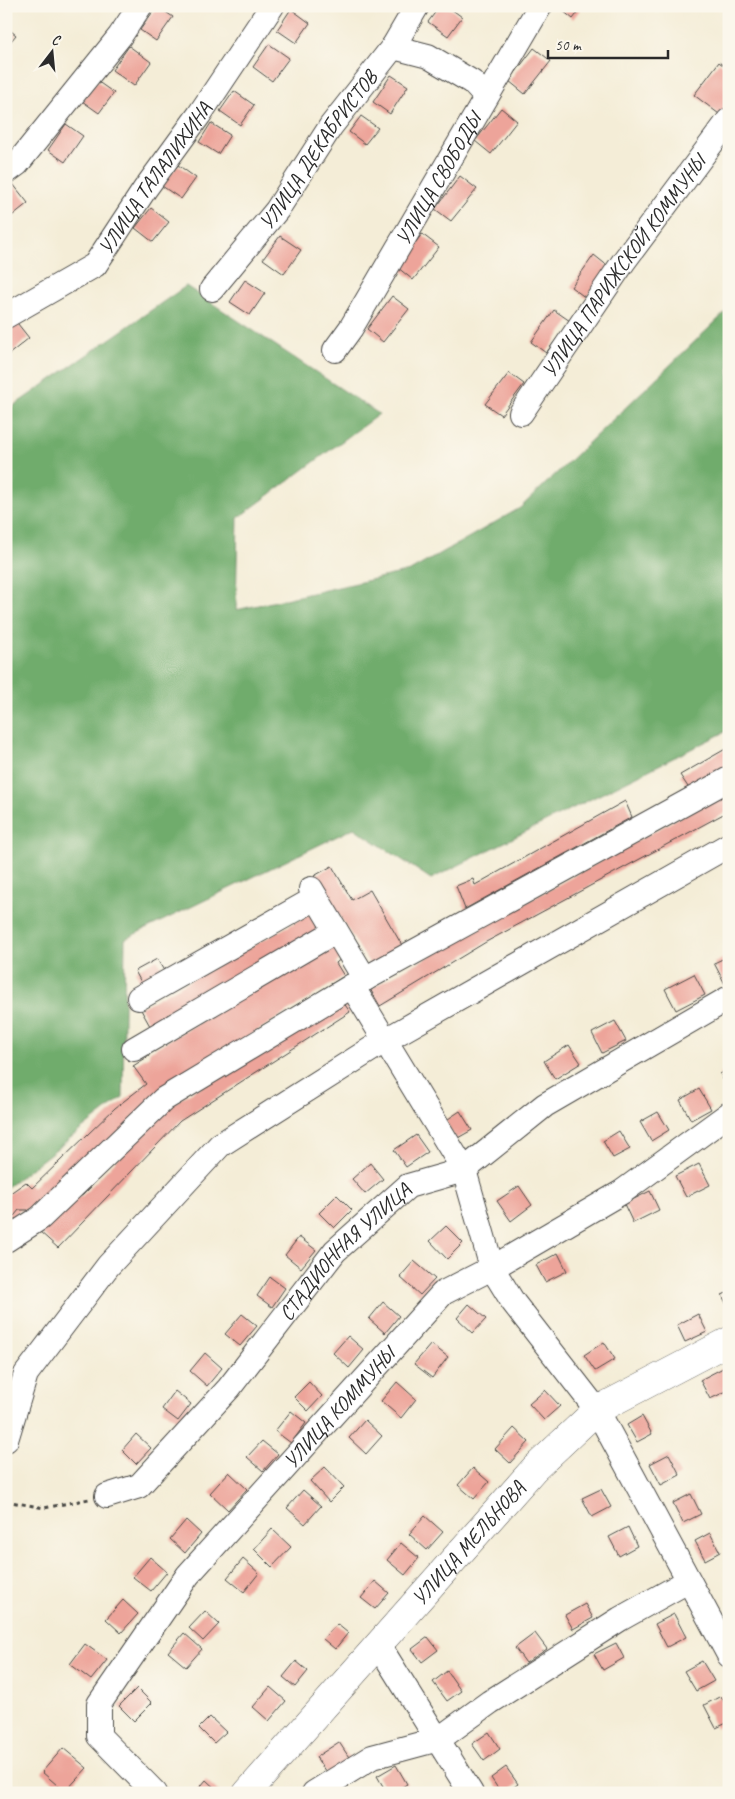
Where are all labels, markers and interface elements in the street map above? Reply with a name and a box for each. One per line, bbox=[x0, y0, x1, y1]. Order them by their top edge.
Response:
north arrow bbox=[28, 28, 78, 78]
scale bar bbox=[548, 28, 668, 60]
text: С bbox=[50, 31, 63, 50]
text: 50 m bbox=[555, 36, 582, 55]
street label: УЛИЦА ДЕКАБРИСТОВ bbox=[253, 63, 384, 235]
street label: УЛИЦА ТАЛАЛИХИНА bbox=[93, 97, 217, 259]
street label: УЛИЦА СВОБОДЫ bbox=[390, 105, 489, 249]
street label: УЛИЦА ПАРИЖСКОЙ КОММУНЫ bbox=[536, 147, 714, 382]
street label: СТАДИОННАЯ УЛИЦА bbox=[273, 1177, 416, 1326]
street label: УЛИЦА КОММУНЫ bbox=[278, 1339, 403, 1474]
street label: УЛИЦА МЕЛЬНОВА bbox=[406, 1475, 531, 1611]

